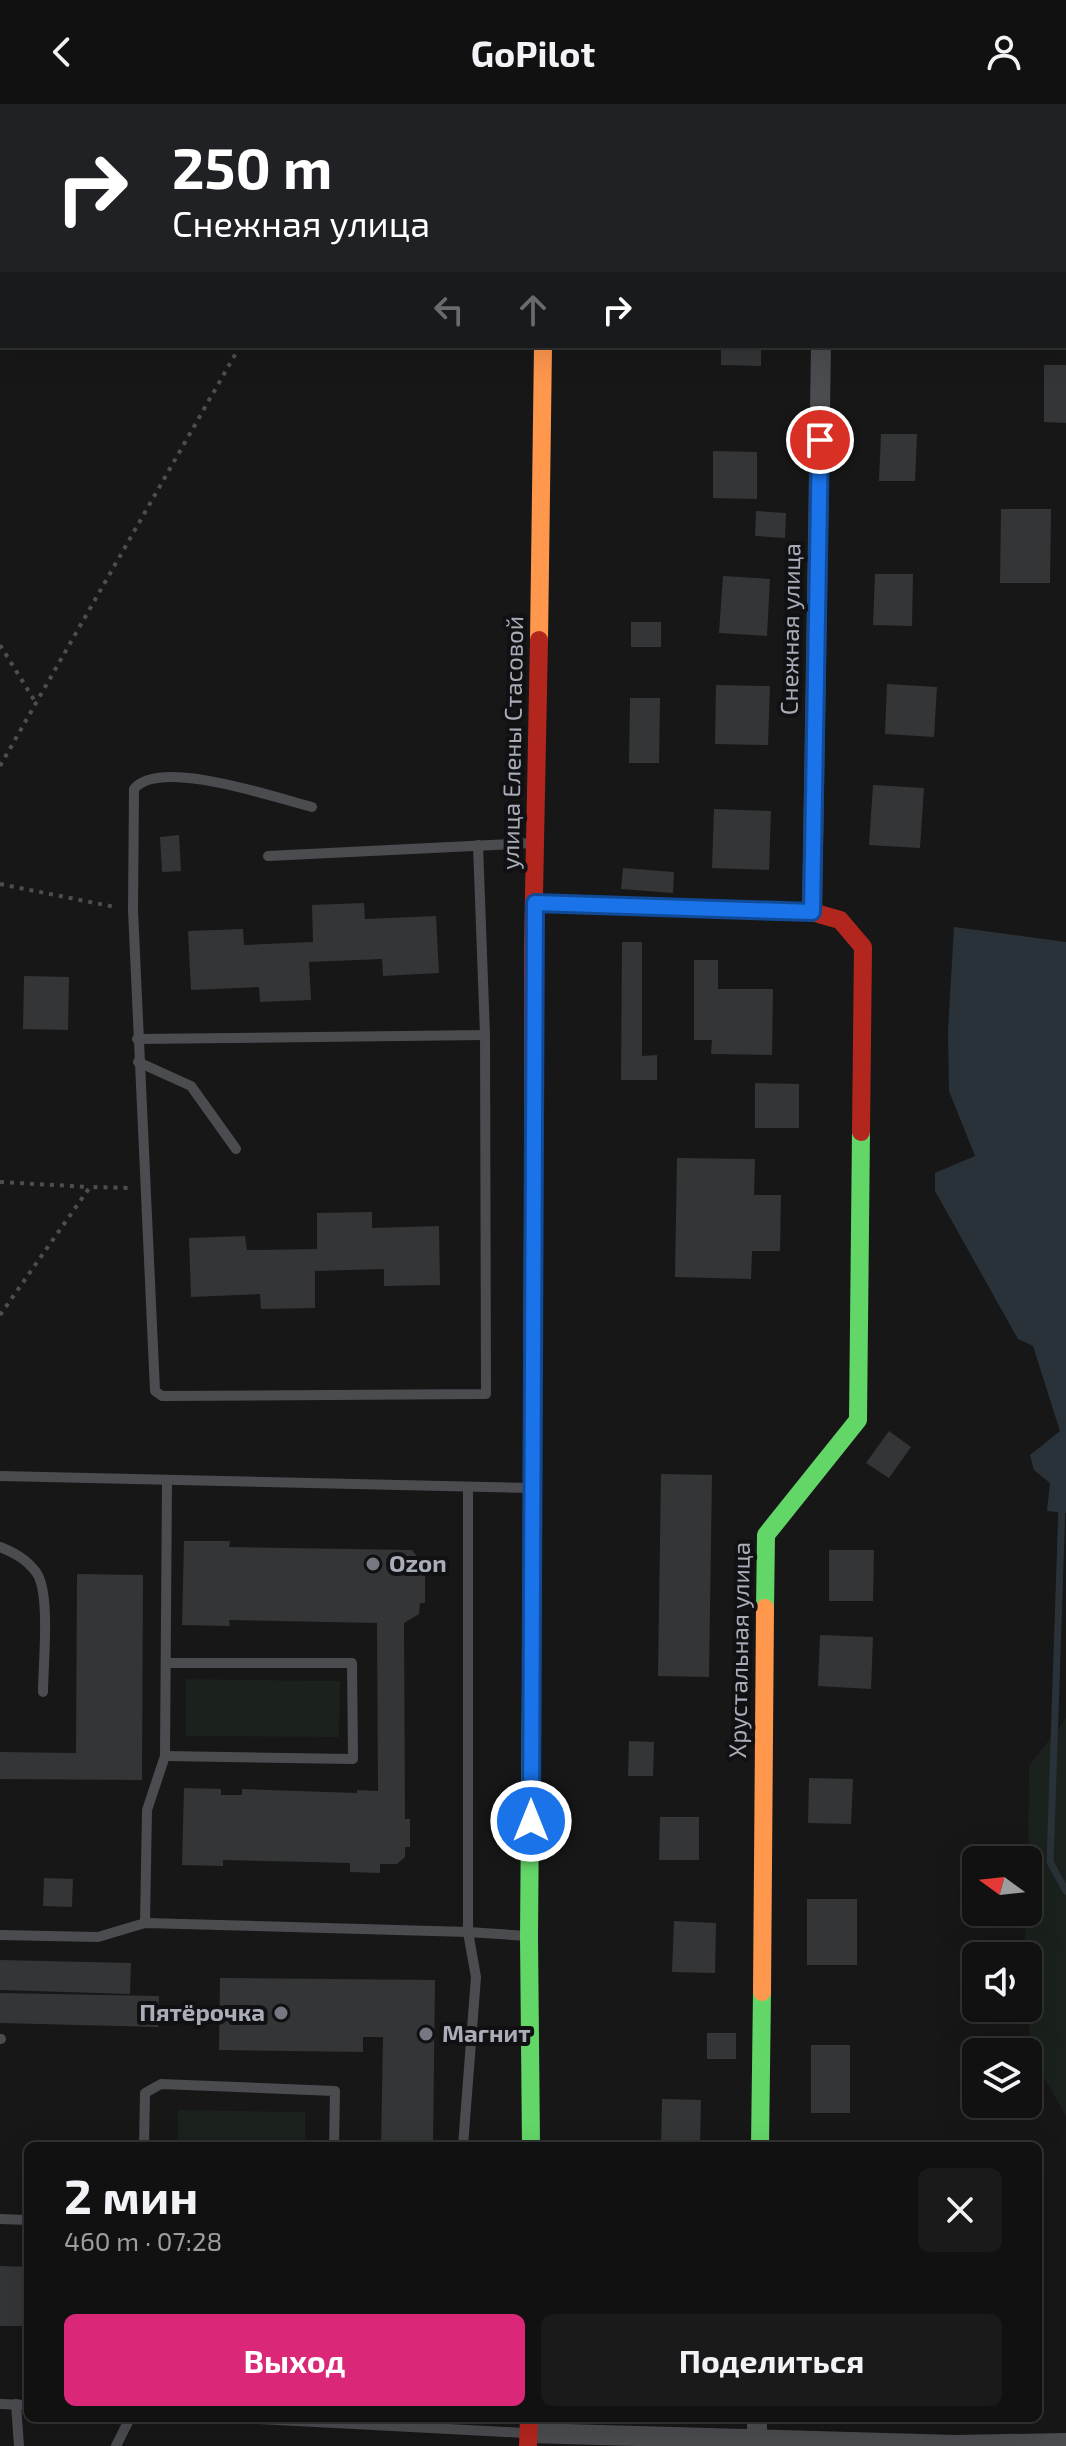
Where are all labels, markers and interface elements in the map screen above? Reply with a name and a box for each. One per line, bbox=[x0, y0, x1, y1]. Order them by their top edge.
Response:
icon: back bbox=[40, 30, 84, 74]
icon: person bbox=[982, 30, 1026, 74]
text: GoPilot bbox=[471, 31, 595, 74]
text: 250 m bbox=[172, 133, 332, 200]
icon: right bbox=[40, 136, 144, 240]
text: Снежная улица bbox=[172, 201, 430, 244]
icon: left bbox=[427, 288, 471, 332]
icon: ahead bbox=[511, 288, 555, 332]
icon: right bbox=[595, 288, 639, 332]
pin bbox=[786, 406, 854, 474]
icon: arrive bbox=[798, 418, 842, 462]
street label: Снежная улица bbox=[774, 543, 806, 715]
street label: улица Елены Стасовой bbox=[495, 616, 529, 870]
street label: Хрустальная улица bbox=[722, 1541, 756, 1758]
place label: Ozon bbox=[389, 1548, 447, 1577]
marker: Ozon bbox=[364, 1555, 382, 1573]
position arrow bbox=[489, 1779, 573, 1863]
north arrow bbox=[962, 1846, 1042, 1926]
map controls bbox=[962, 1846, 1042, 2118]
button: sound bbox=[962, 1942, 1042, 2022]
place label: Пятёрочка bbox=[139, 1997, 265, 2026]
marker: Пятёрочка bbox=[272, 2004, 290, 2022]
place label: Магнит bbox=[442, 2018, 531, 2047]
marker: Магнит bbox=[417, 2025, 435, 2043]
button: layers bbox=[962, 2038, 1042, 2118]
text: 2 мин bbox=[64, 2166, 198, 2224]
button: close bbox=[918, 2168, 1002, 2252]
text: 460 m · 07:28 bbox=[64, 2225, 222, 2256]
button: Выход bbox=[64, 2314, 525, 2406]
button: Поделиться bbox=[541, 2314, 1002, 2406]

